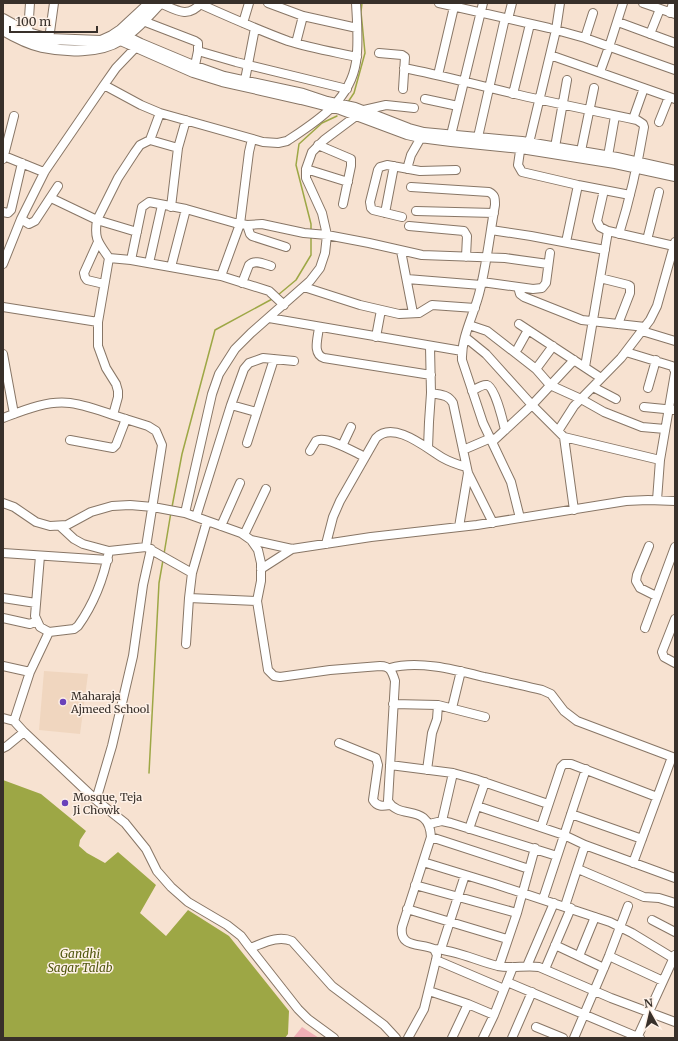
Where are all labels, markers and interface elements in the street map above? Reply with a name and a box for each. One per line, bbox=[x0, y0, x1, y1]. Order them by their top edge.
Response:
scale bar bbox=[10, 8, 97, 34]
text: 100 m bbox=[16, 14, 51, 29]
place label: Maharaja Ajmeed School bbox=[70, 689, 150, 716]
marker: Maharaja Ajmeed School bbox=[58, 697, 68, 707]
place label: Mosque, Teja Ji Chowk bbox=[72, 790, 142, 817]
marker: Mosque, Teja Ji Chowk bbox=[60, 798, 70, 808]
water label: Gandhi Sagar Talab bbox=[47, 946, 113, 975]
north arrow bbox=[630, 993, 670, 1033]
text: N bbox=[643, 996, 654, 1011]

